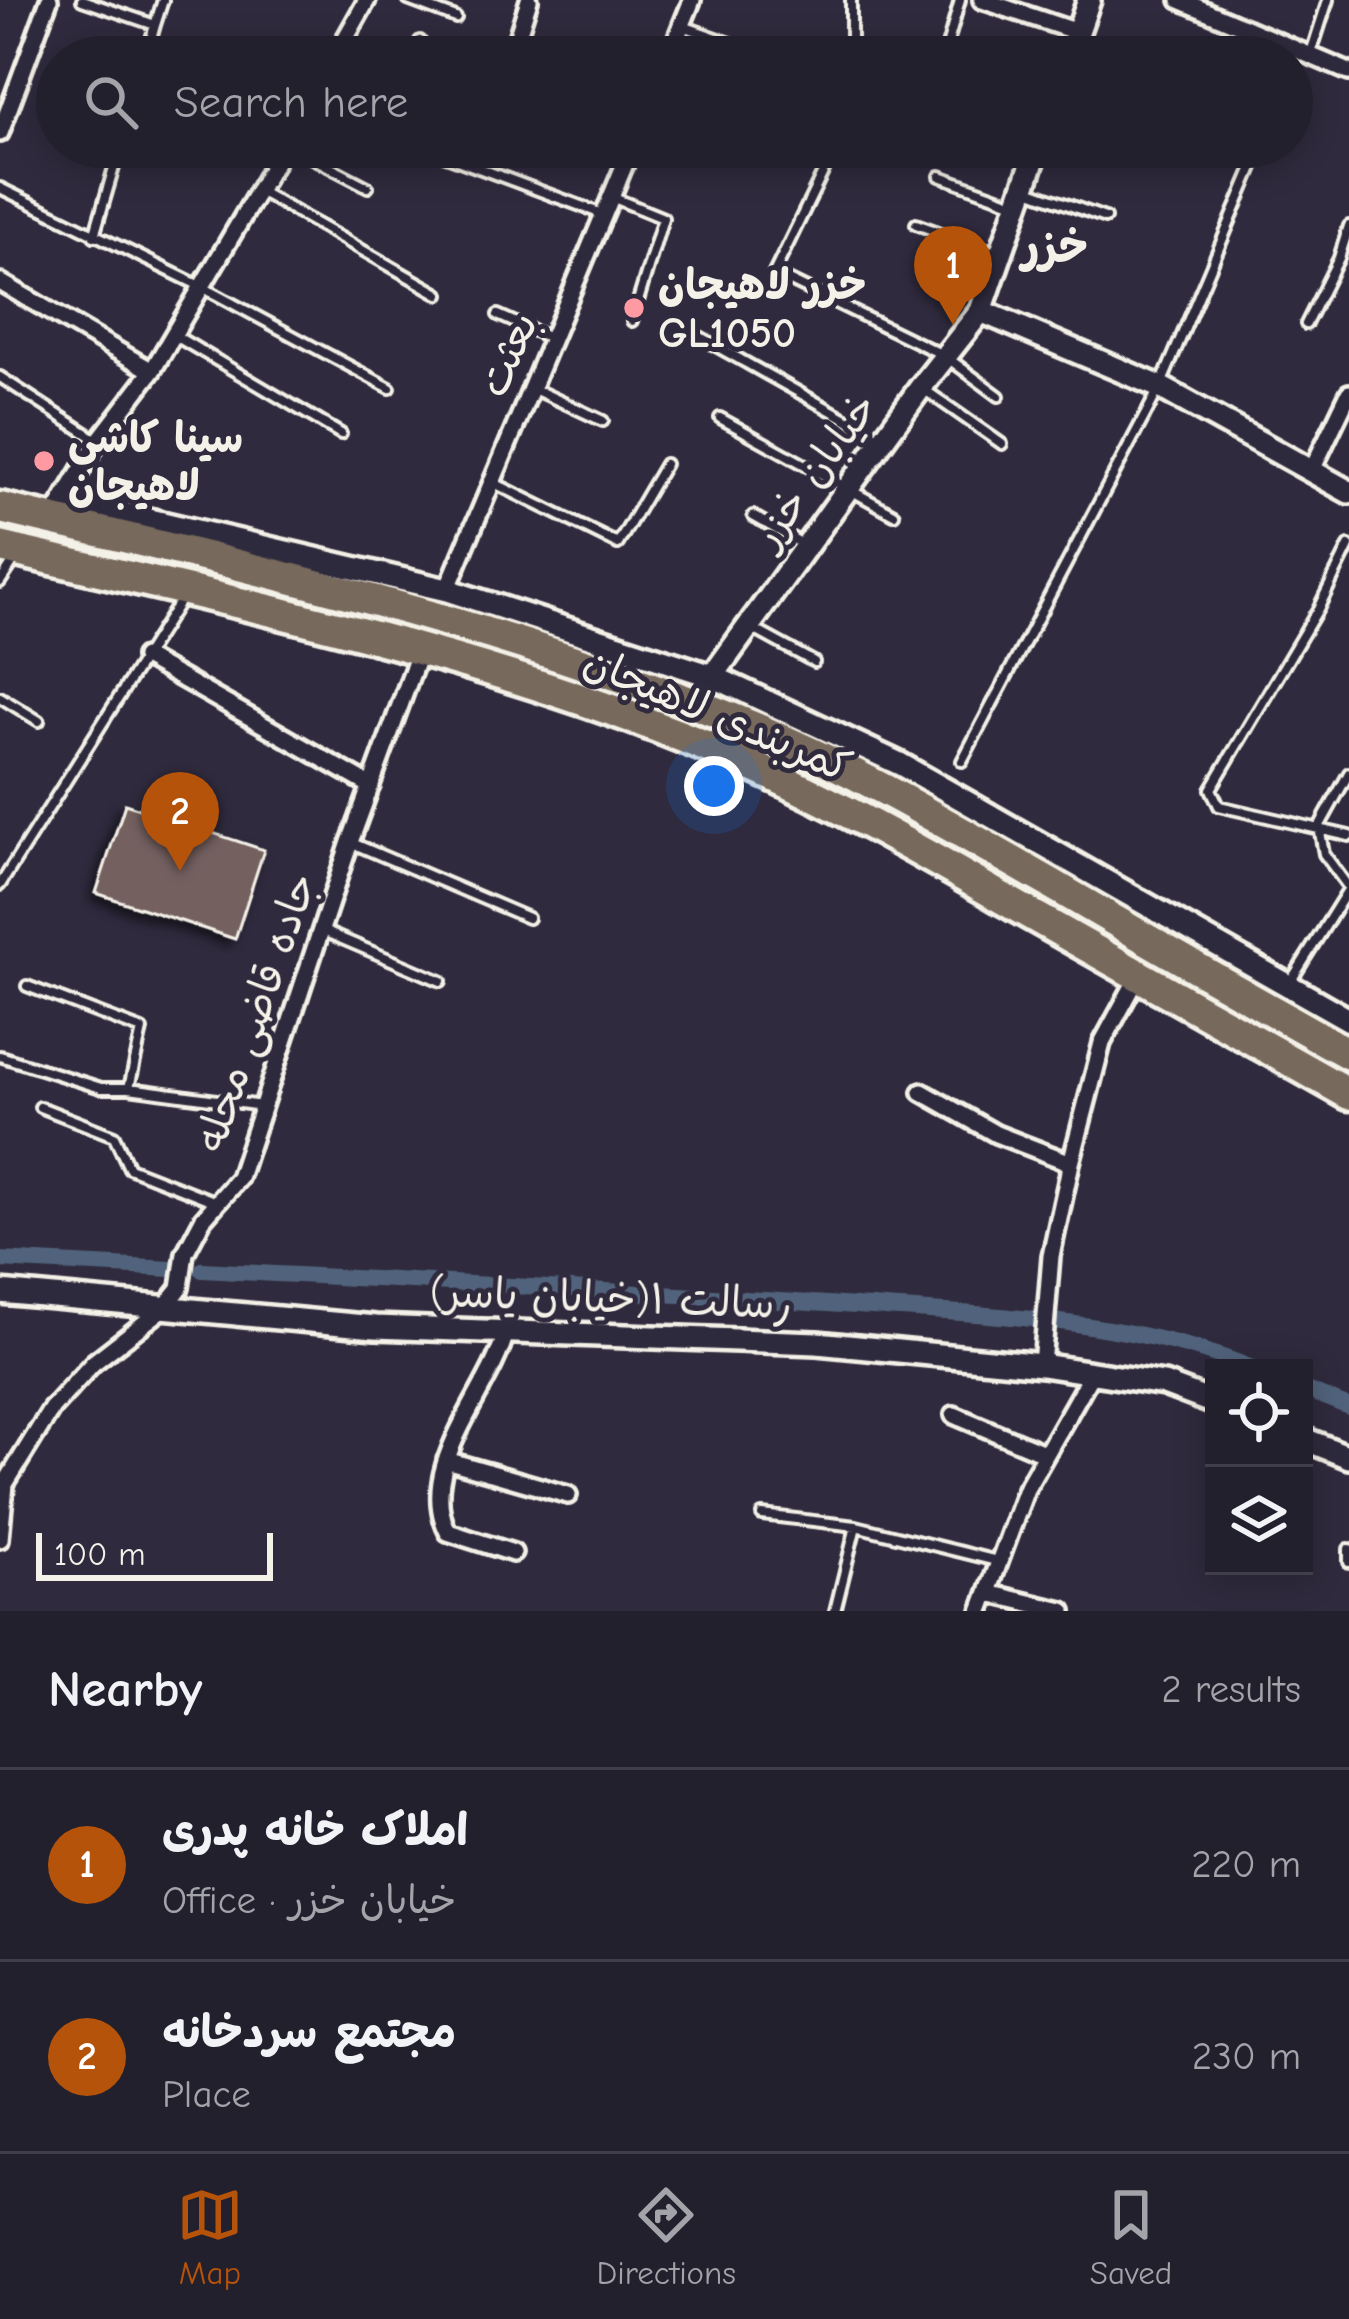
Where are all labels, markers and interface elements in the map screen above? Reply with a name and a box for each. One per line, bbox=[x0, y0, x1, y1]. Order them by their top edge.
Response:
search box bbox=[36, 36, 1313, 168]
icon: search bbox=[78, 69, 144, 135]
text: Search here bbox=[174, 76, 408, 128]
district label: خزر bbox=[1018, 221, 1088, 273]
pin: 1 bbox=[914, 226, 992, 325]
place label: خزر لاهیجان GL1050 bbox=[658, 261, 866, 358]
marker: خزر لاهیجان GL1050 bbox=[621, 295, 647, 321]
street label: بعثت bbox=[468, 305, 548, 404]
street label: خیابان خزر bbox=[741, 384, 888, 561]
place label: سینا کاشی لاهیجان bbox=[68, 414, 243, 511]
marker: سینا کاشی لاهیجان bbox=[31, 448, 57, 474]
street label: کمربندی لاهیجان bbox=[576, 636, 858, 793]
your location bbox=[684, 756, 744, 816]
pin: 2 bbox=[141, 772, 219, 871]
street label: جاده قاضی محله bbox=[186, 867, 329, 1159]
street label: رسالت ۱(خیابان یاسر) bbox=[429, 1268, 793, 1329]
map controls bbox=[1205, 1359, 1313, 1575]
button: locate bbox=[1205, 1359, 1313, 1467]
button: layers bbox=[1205, 1467, 1313, 1575]
scale bar bbox=[36, 1527, 273, 1580]
text: 100 m bbox=[54, 1535, 146, 1573]
text: Nearby bbox=[48, 1660, 202, 1719]
text: 2 results bbox=[1161, 1667, 1301, 1712]
text: املاک خانه پدری bbox=[162, 1804, 468, 1856]
text: 1 bbox=[79, 1842, 95, 1887]
text: 220 m bbox=[1191, 1842, 1301, 1887]
text: Office · خیابان خزر bbox=[162, 1878, 456, 1923]
text: مجتمع سردخانه bbox=[162, 2006, 456, 2058]
text: 2 bbox=[77, 2034, 97, 2079]
text: 230 m bbox=[1192, 2034, 1301, 2079]
text: Place bbox=[162, 2072, 251, 2117]
tab: Map bbox=[177, 2182, 243, 2292]
tab: Directions bbox=[597, 2182, 736, 2292]
tab: Saved bbox=[1090, 2182, 1172, 2292]

